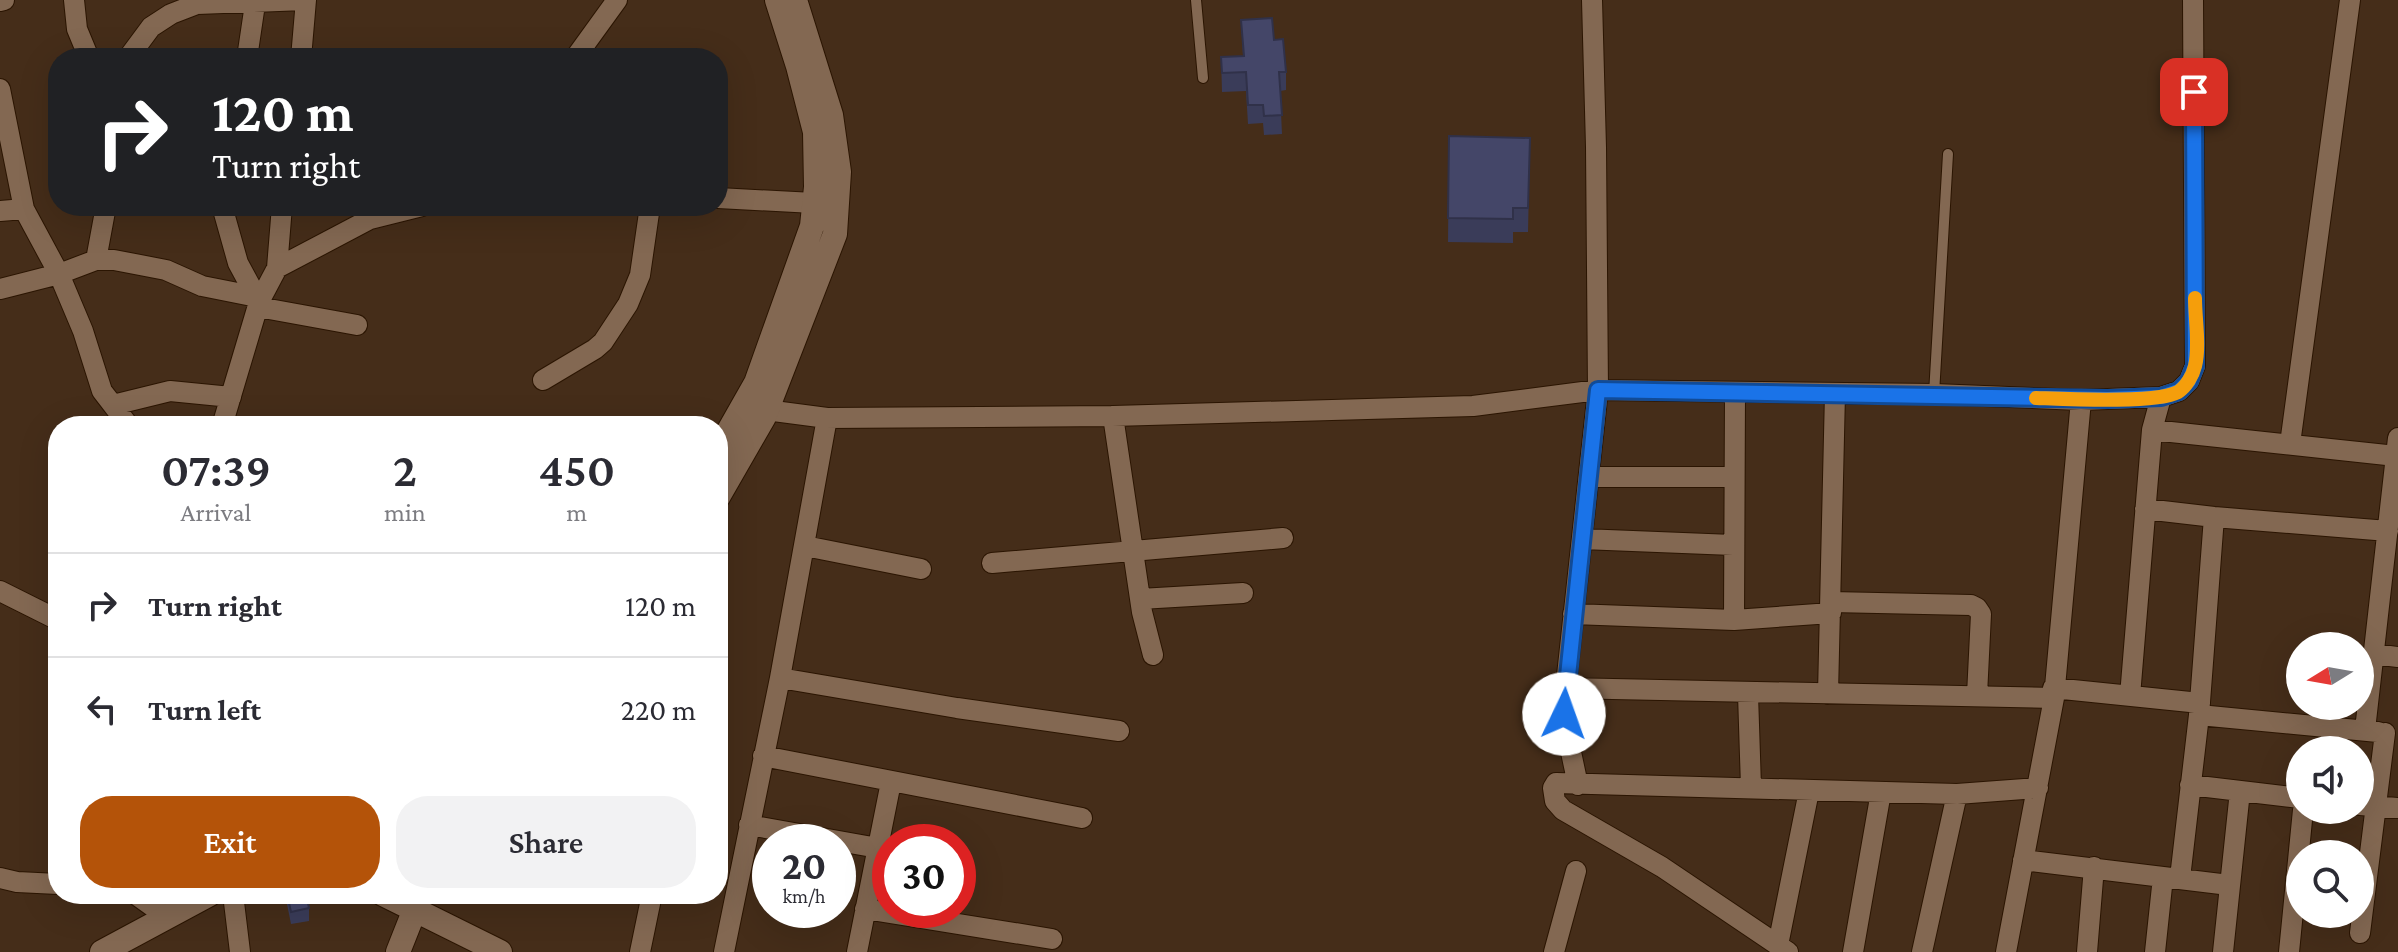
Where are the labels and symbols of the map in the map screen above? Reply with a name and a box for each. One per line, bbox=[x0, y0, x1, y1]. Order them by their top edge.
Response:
pin bbox=[2160, 58, 2228, 126]
north arrow bbox=[2286, 632, 2374, 720]
position arrow bbox=[1522, 672, 1606, 756]
speed limit sign: 30 bbox=[872, 824, 976, 928]

